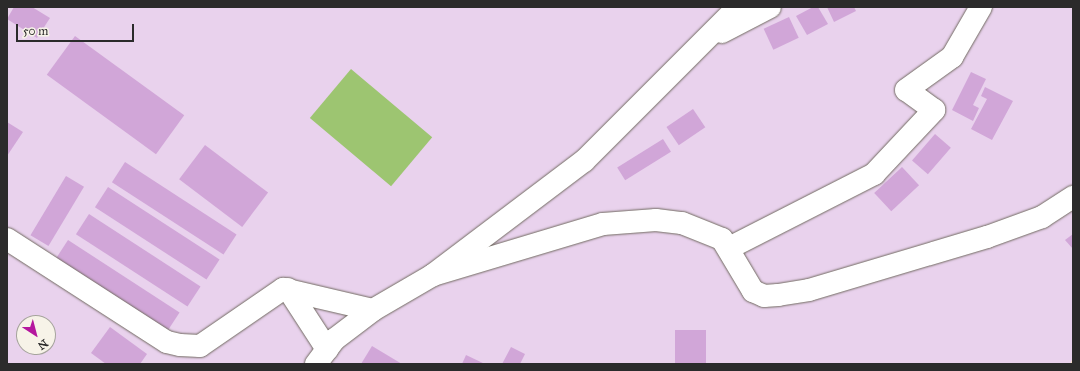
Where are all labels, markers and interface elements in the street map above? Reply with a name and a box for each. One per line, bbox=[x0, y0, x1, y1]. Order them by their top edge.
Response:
scale bar bbox=[18, 16, 136, 42]
text: 50 m bbox=[23, 24, 48, 38]
north arrow bbox=[16, 315, 56, 355]
text: N bbox=[35, 336, 50, 352]

